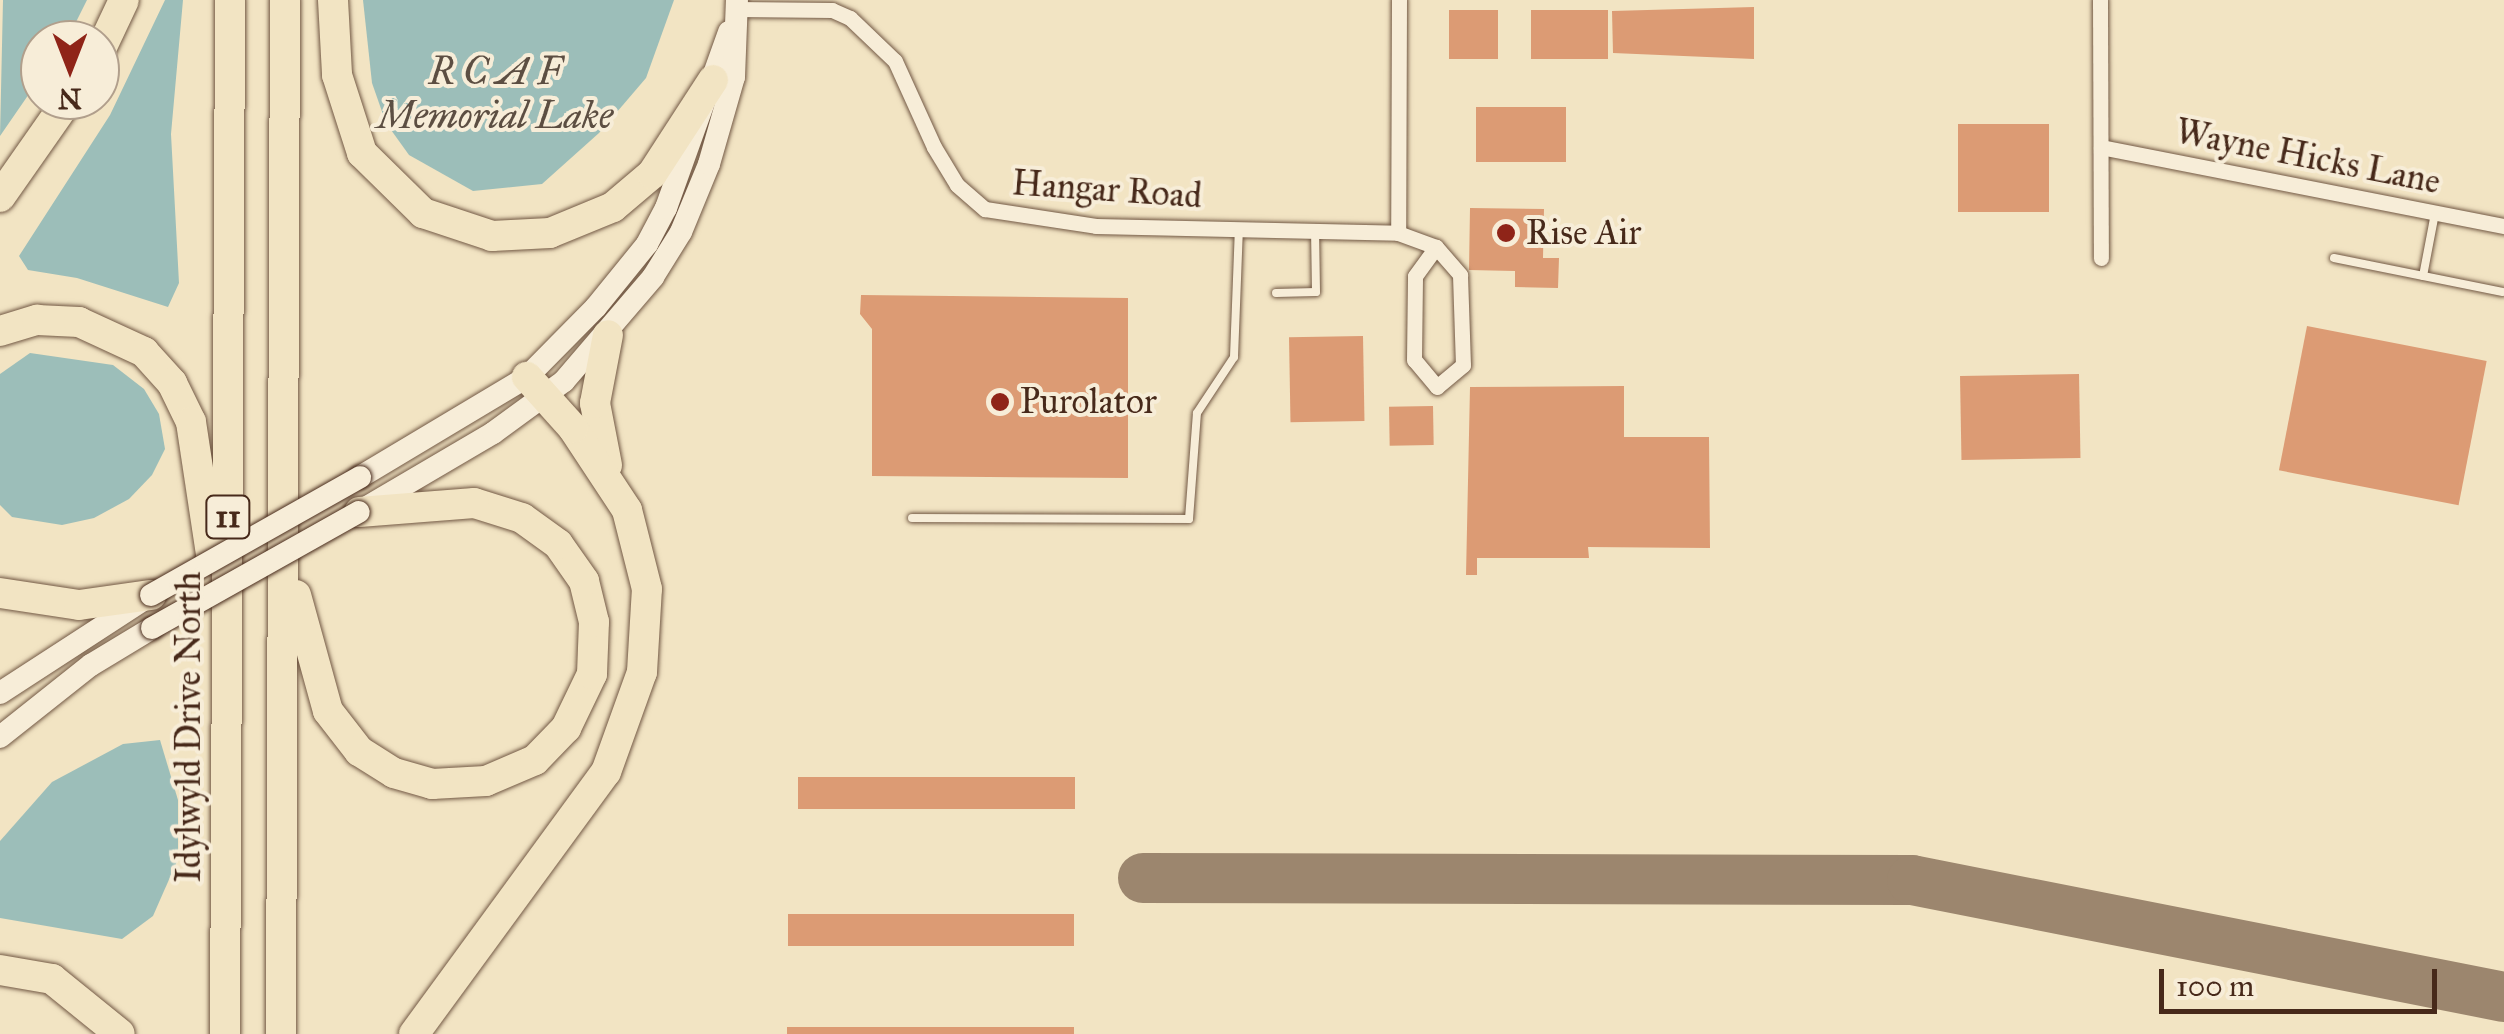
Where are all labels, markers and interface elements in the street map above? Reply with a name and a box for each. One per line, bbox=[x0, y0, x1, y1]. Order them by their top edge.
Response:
north arrow bbox=[20, 20, 120, 120]
water label: R C A F Memorial Lake bbox=[377, 49, 613, 138]
text: N bbox=[58, 81, 82, 116]
street label: Wayne Hicks Lane bbox=[2172, 111, 2444, 203]
street label: Hangar Road bbox=[1011, 162, 1203, 218]
place label: Rise Air bbox=[1526, 212, 1641, 254]
marker: Rise Air bbox=[1495, 222, 1517, 244]
place label: Purolator bbox=[1020, 381, 1157, 423]
marker: Purolator bbox=[989, 391, 1011, 413]
road number: 11 bbox=[203, 490, 253, 544]
street label: Idylwyld Drive North bbox=[168, 572, 210, 882]
scale bar bbox=[2164, 949, 2442, 1011]
text: 100 m bbox=[2176, 968, 2254, 1004]

